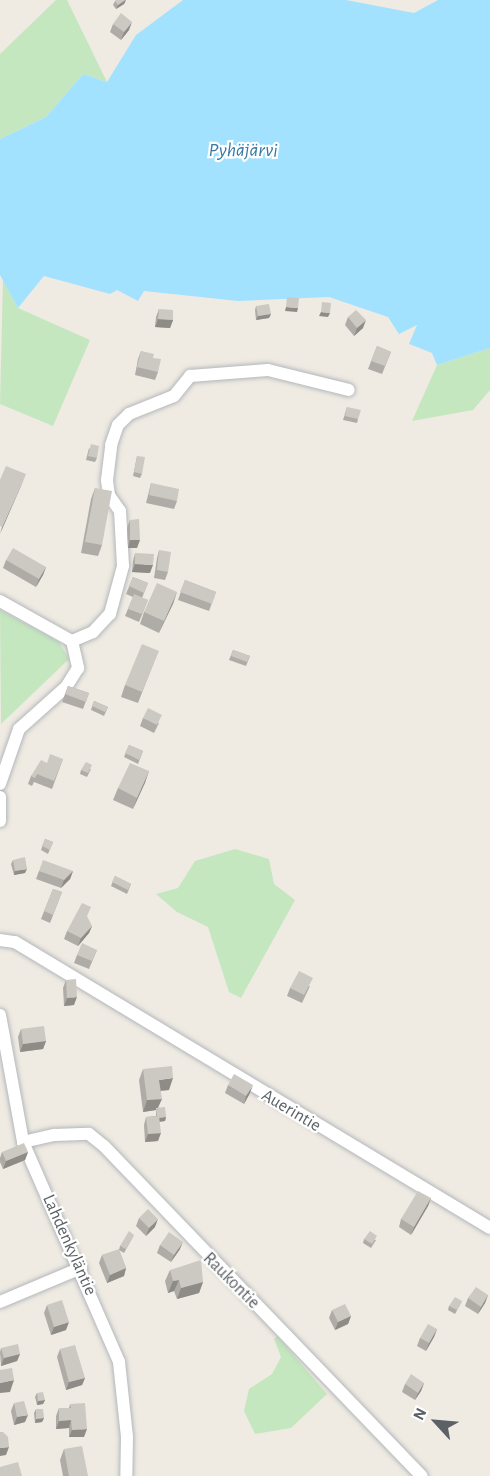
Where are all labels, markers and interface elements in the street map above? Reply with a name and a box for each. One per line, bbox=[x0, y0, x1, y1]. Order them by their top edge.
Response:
water label: Pyhäjärvi bbox=[208, 138, 278, 162]
street label: Auerintie bbox=[257, 1085, 325, 1137]
street label: Lahdenkyläntie bbox=[37, 1191, 101, 1299]
street label: Raukontie bbox=[198, 1248, 264, 1314]
north arrow bbox=[406, 1392, 466, 1452]
text: N bbox=[410, 1406, 429, 1423]

